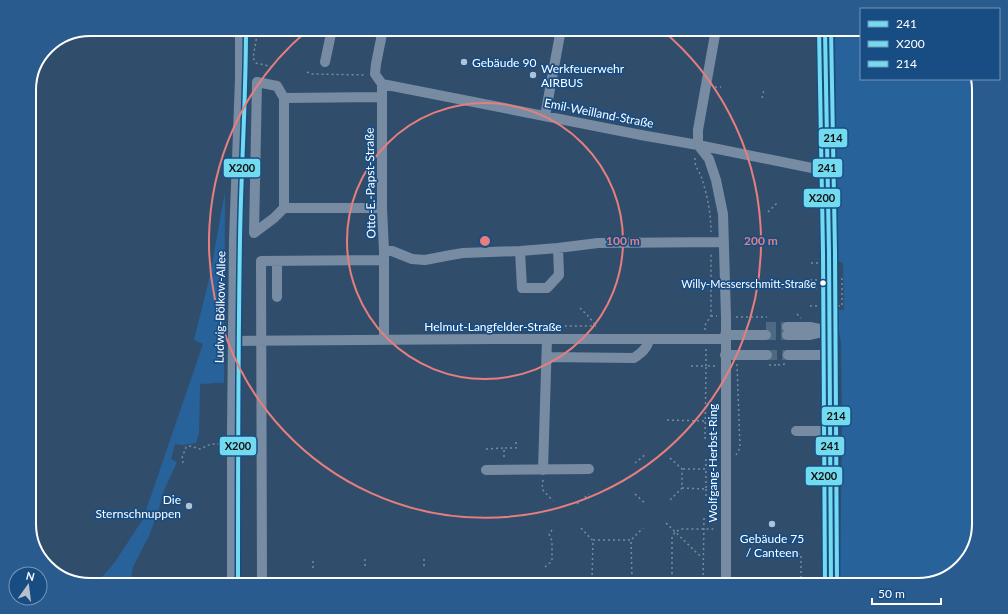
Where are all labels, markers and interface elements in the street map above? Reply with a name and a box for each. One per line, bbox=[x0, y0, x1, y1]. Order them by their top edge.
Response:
legend bbox=[860, 8, 1000, 80]
text: 241 bbox=[896, 16, 917, 31]
text: X200 bbox=[896, 36, 925, 51]
place label: Gebäude 90 bbox=[472, 55, 536, 70]
text: 214 bbox=[896, 56, 917, 71]
marker: Gebäude 90 bbox=[459, 57, 469, 67]
place label: Werkfeuerwehr AIRBUS bbox=[541, 61, 625, 90]
marker: Werkfeuerwehr AIRBUS bbox=[528, 70, 538, 80]
street label: Emil-Weilland-Straße bbox=[543, 95, 655, 131]
street label: Otto-E.-Papst-Straße bbox=[362, 127, 378, 239]
line badge: 214 bbox=[818, 128, 848, 148]
text: 214 bbox=[823, 131, 843, 144]
line badge: X200 bbox=[223, 158, 261, 178]
line badge: 241 bbox=[812, 158, 843, 178]
text: X200 bbox=[229, 161, 256, 174]
text: 241 bbox=[817, 161, 837, 174]
line badge: X200 bbox=[803, 188, 841, 208]
text: X200 bbox=[809, 191, 836, 204]
text: 100 m bbox=[606, 233, 640, 248]
text: 200 m bbox=[744, 233, 778, 248]
centre of rings bbox=[478, 234, 492, 248]
street label: Ludwig-Bölkow-Allee bbox=[212, 251, 228, 363]
place label: Willy-Messerschmitt-Straße bbox=[681, 277, 816, 290]
marker: Willy-Messerschmitt-Straße bbox=[818, 278, 828, 288]
street label: Helmut-Langfelder-Straße bbox=[424, 319, 562, 334]
street label: Wolfgang-Herbst-Ring bbox=[705, 404, 720, 522]
line badge: 214 bbox=[821, 406, 851, 426]
text: 214 bbox=[826, 409, 846, 422]
line badge: X200 bbox=[219, 436, 257, 456]
line badge: 241 bbox=[815, 436, 845, 456]
text: X200 bbox=[225, 439, 252, 452]
text: 241 bbox=[820, 439, 840, 452]
line badge: X200 bbox=[805, 466, 843, 486]
text: X200 bbox=[811, 469, 838, 482]
place label: Die Sternschnuppen bbox=[96, 492, 181, 521]
marker: Die Sternschnuppen bbox=[184, 501, 194, 511]
marker: Gebäude 75 / Canteen bbox=[767, 519, 777, 529]
place label: Gebäude 75 / Canteen bbox=[740, 531, 804, 560]
north arrow bbox=[8, 566, 48, 606]
text: N bbox=[25, 568, 36, 583]
scale bar bbox=[872, 580, 941, 606]
text: 50 m bbox=[878, 586, 905, 601]

